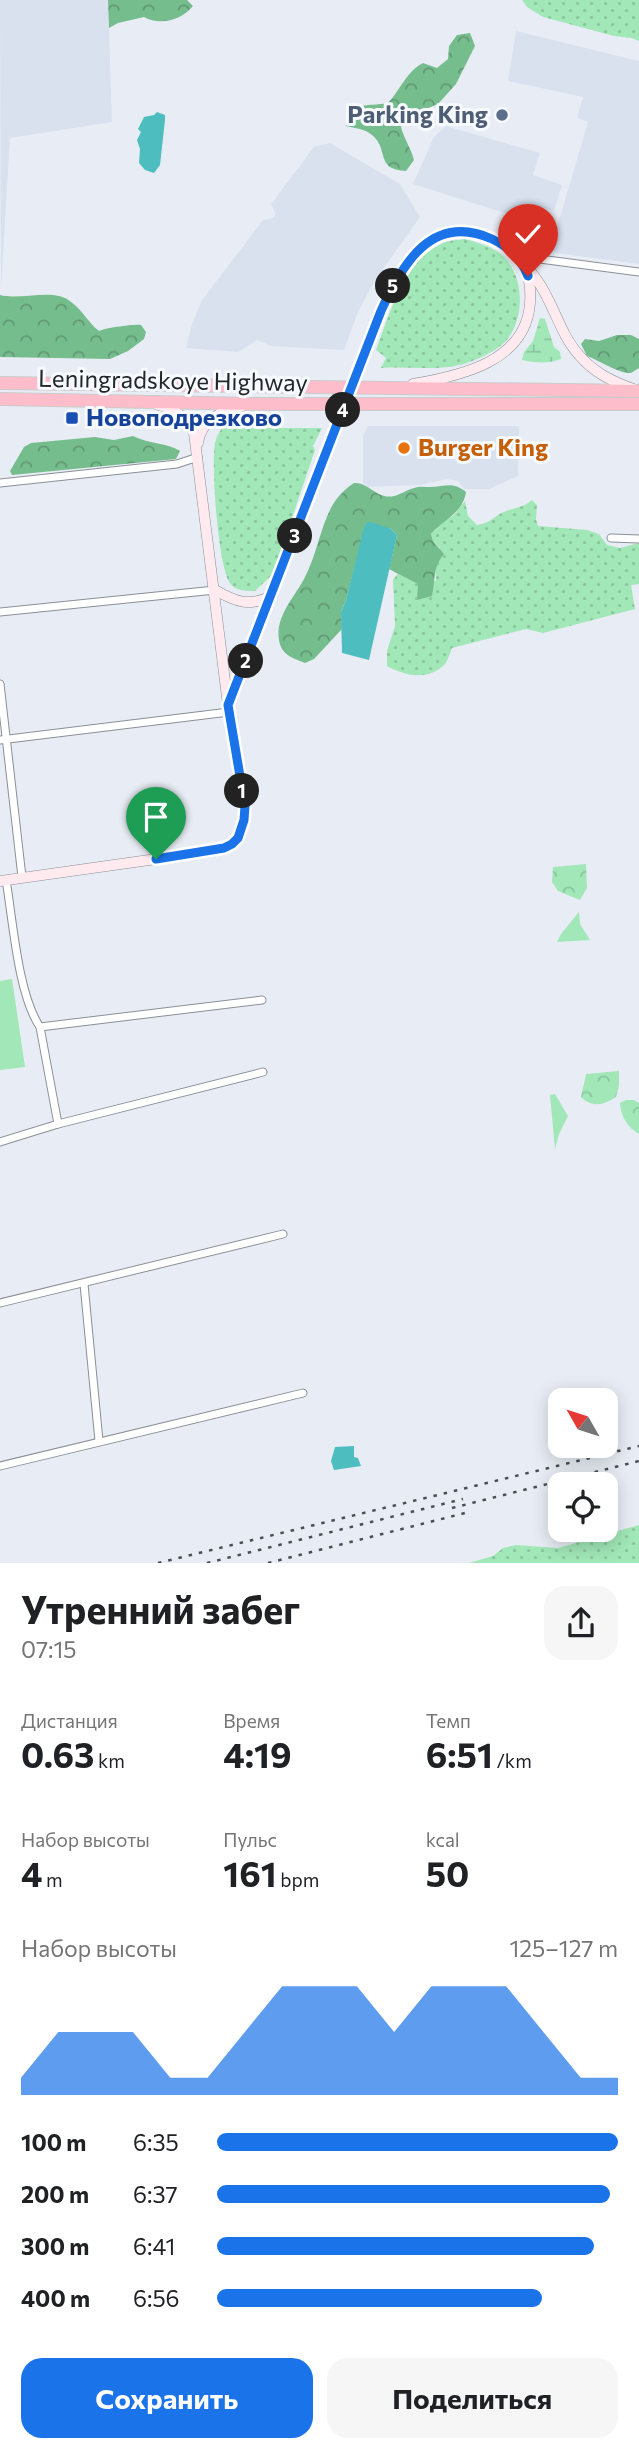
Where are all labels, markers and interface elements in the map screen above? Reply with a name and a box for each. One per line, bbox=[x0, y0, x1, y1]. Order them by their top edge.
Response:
place label: Parking King bbox=[347, 99, 488, 128]
marker: Parking King bbox=[494, 107, 510, 123]
pin bbox=[498, 204, 558, 276]
icon: check bbox=[509, 215, 547, 253]
pin: 5 bbox=[376, 268, 410, 304]
text: 5 bbox=[387, 274, 398, 297]
street label: Leningradskoye Highway bbox=[38, 363, 308, 396]
pin: 4 bbox=[326, 392, 360, 428]
text: 4 bbox=[337, 398, 348, 421]
place label: Новоподрезково bbox=[86, 402, 282, 431]
marker: Новоподрезково bbox=[64, 410, 80, 426]
place label: Burger King bbox=[418, 432, 548, 461]
marker: Burger King bbox=[396, 440, 412, 456]
pin: 3 bbox=[278, 518, 312, 554]
text: 3 bbox=[289, 524, 300, 547]
pin: 2 bbox=[229, 644, 264, 678]
text: 2 bbox=[240, 649, 251, 672]
pin: 1 bbox=[224, 774, 260, 808]
text: 1 bbox=[237, 779, 246, 802]
pin bbox=[126, 787, 186, 859]
icon: arrive bbox=[137, 798, 175, 836]
north arrow bbox=[548, 1388, 618, 1458]
map controls bbox=[548, 1388, 618, 1542]
button: locate bbox=[548, 1472, 618, 1542]
text: Утренний забег bbox=[21, 1585, 300, 1632]
button: share bbox=[544, 1586, 618, 1660]
text: 07:15 bbox=[21, 1635, 77, 1663]
text: Дистанция bbox=[21, 1709, 118, 1732]
text: Время bbox=[223, 1709, 280, 1732]
text: Темп bbox=[426, 1709, 471, 1732]
text: 0.63 bbox=[21, 1732, 94, 1775]
text: 4:19 bbox=[223, 1732, 292, 1775]
text: 6:51 bbox=[426, 1732, 493, 1775]
text: km bbox=[94, 1749, 125, 1772]
text: /km bbox=[493, 1749, 532, 1772]
text: Набор высоты bbox=[21, 1828, 150, 1851]
text: Пульс bbox=[223, 1828, 277, 1851]
text: kcal bbox=[426, 1828, 460, 1851]
text: 4 bbox=[21, 1851, 42, 1894]
text: 161 bbox=[223, 1851, 277, 1894]
text: 50 bbox=[426, 1851, 469, 1894]
text: m bbox=[42, 1868, 63, 1891]
text: bpm bbox=[277, 1868, 319, 1891]
text: Набор высоты bbox=[21, 1934, 177, 1962]
text: 125–127 m bbox=[510, 1934, 618, 1962]
text: 100 m bbox=[21, 2128, 86, 2156]
text: 6:35 bbox=[133, 2128, 179, 2156]
text: 200 m bbox=[21, 2180, 89, 2208]
text: 6:37 bbox=[133, 2180, 178, 2208]
text: 300 m bbox=[21, 2232, 89, 2260]
text: 6:41 bbox=[133, 2232, 175, 2260]
text: 400 m bbox=[21, 2284, 90, 2312]
text: 6:56 bbox=[133, 2284, 180, 2312]
button: Сохранить bbox=[21, 2358, 313, 2438]
button: Поделиться bbox=[327, 2358, 618, 2438]

